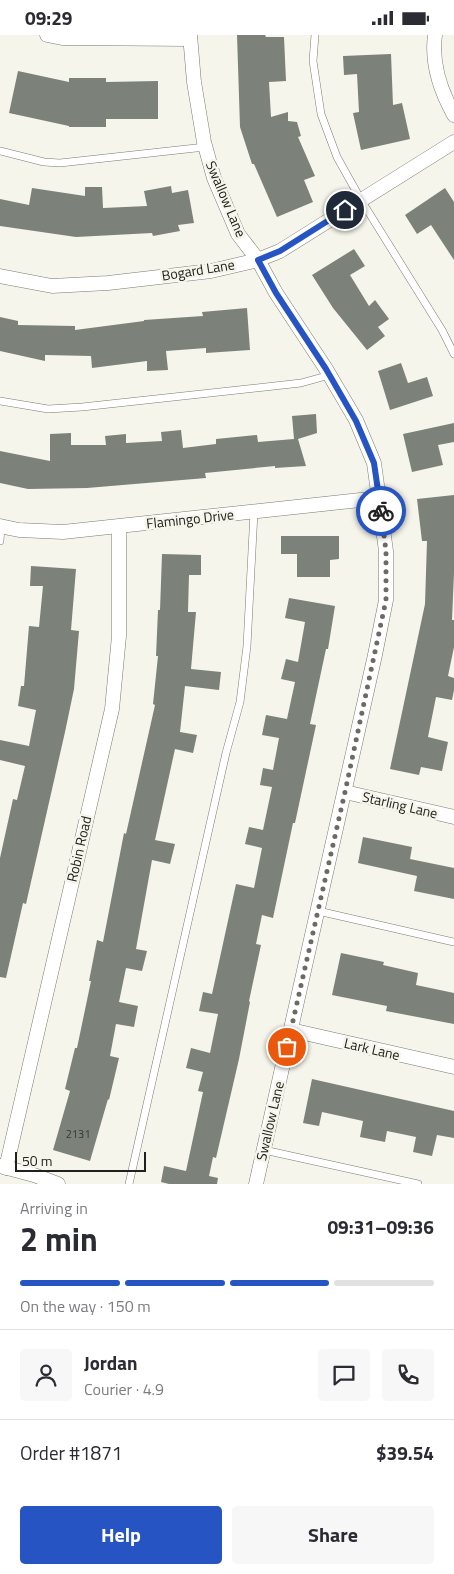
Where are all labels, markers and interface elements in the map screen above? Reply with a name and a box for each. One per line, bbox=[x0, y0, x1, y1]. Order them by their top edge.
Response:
text: 09:29 bbox=[25, 3, 72, 32]
street label: Swallow Lane bbox=[201, 157, 252, 240]
pin bbox=[324, 189, 366, 231]
icon: home bbox=[331, 196, 359, 224]
street label: Bogard Lane bbox=[160, 253, 236, 286]
courier bbox=[356, 486, 406, 536]
icon: bike bbox=[367, 497, 395, 525]
street label: Flamingo Drive bbox=[145, 503, 235, 534]
street label: Starling Lane bbox=[360, 786, 440, 823]
street label: Robin Road bbox=[61, 814, 96, 884]
pin bbox=[266, 1026, 308, 1068]
street label: Lark Lane bbox=[342, 1032, 402, 1065]
icon: bag bbox=[273, 1033, 301, 1061]
street label: Swallow Lane bbox=[250, 1079, 289, 1163]
house number: 2131 bbox=[66, 1126, 90, 1142]
scale bar bbox=[15, 1149, 146, 1172]
text: 50 m bbox=[22, 1150, 52, 1171]
text: Arriving in bbox=[20, 1196, 88, 1220]
text: 09:31–09:36 bbox=[327, 1212, 434, 1241]
text: 2 min bbox=[20, 1215, 98, 1263]
text: On the way · 150 m bbox=[20, 1294, 151, 1318]
text: Jordan bbox=[84, 1348, 137, 1377]
button: person bbox=[20, 1349, 72, 1401]
button: chat bbox=[318, 1349, 370, 1401]
button: phone bbox=[382, 1349, 434, 1401]
text: Courier · 4.9 bbox=[84, 1377, 164, 1401]
text: Order #1871 bbox=[20, 1438, 122, 1467]
text: $39.54 bbox=[376, 1438, 434, 1467]
button: Help bbox=[20, 1506, 222, 1564]
button: Share bbox=[232, 1506, 434, 1564]

